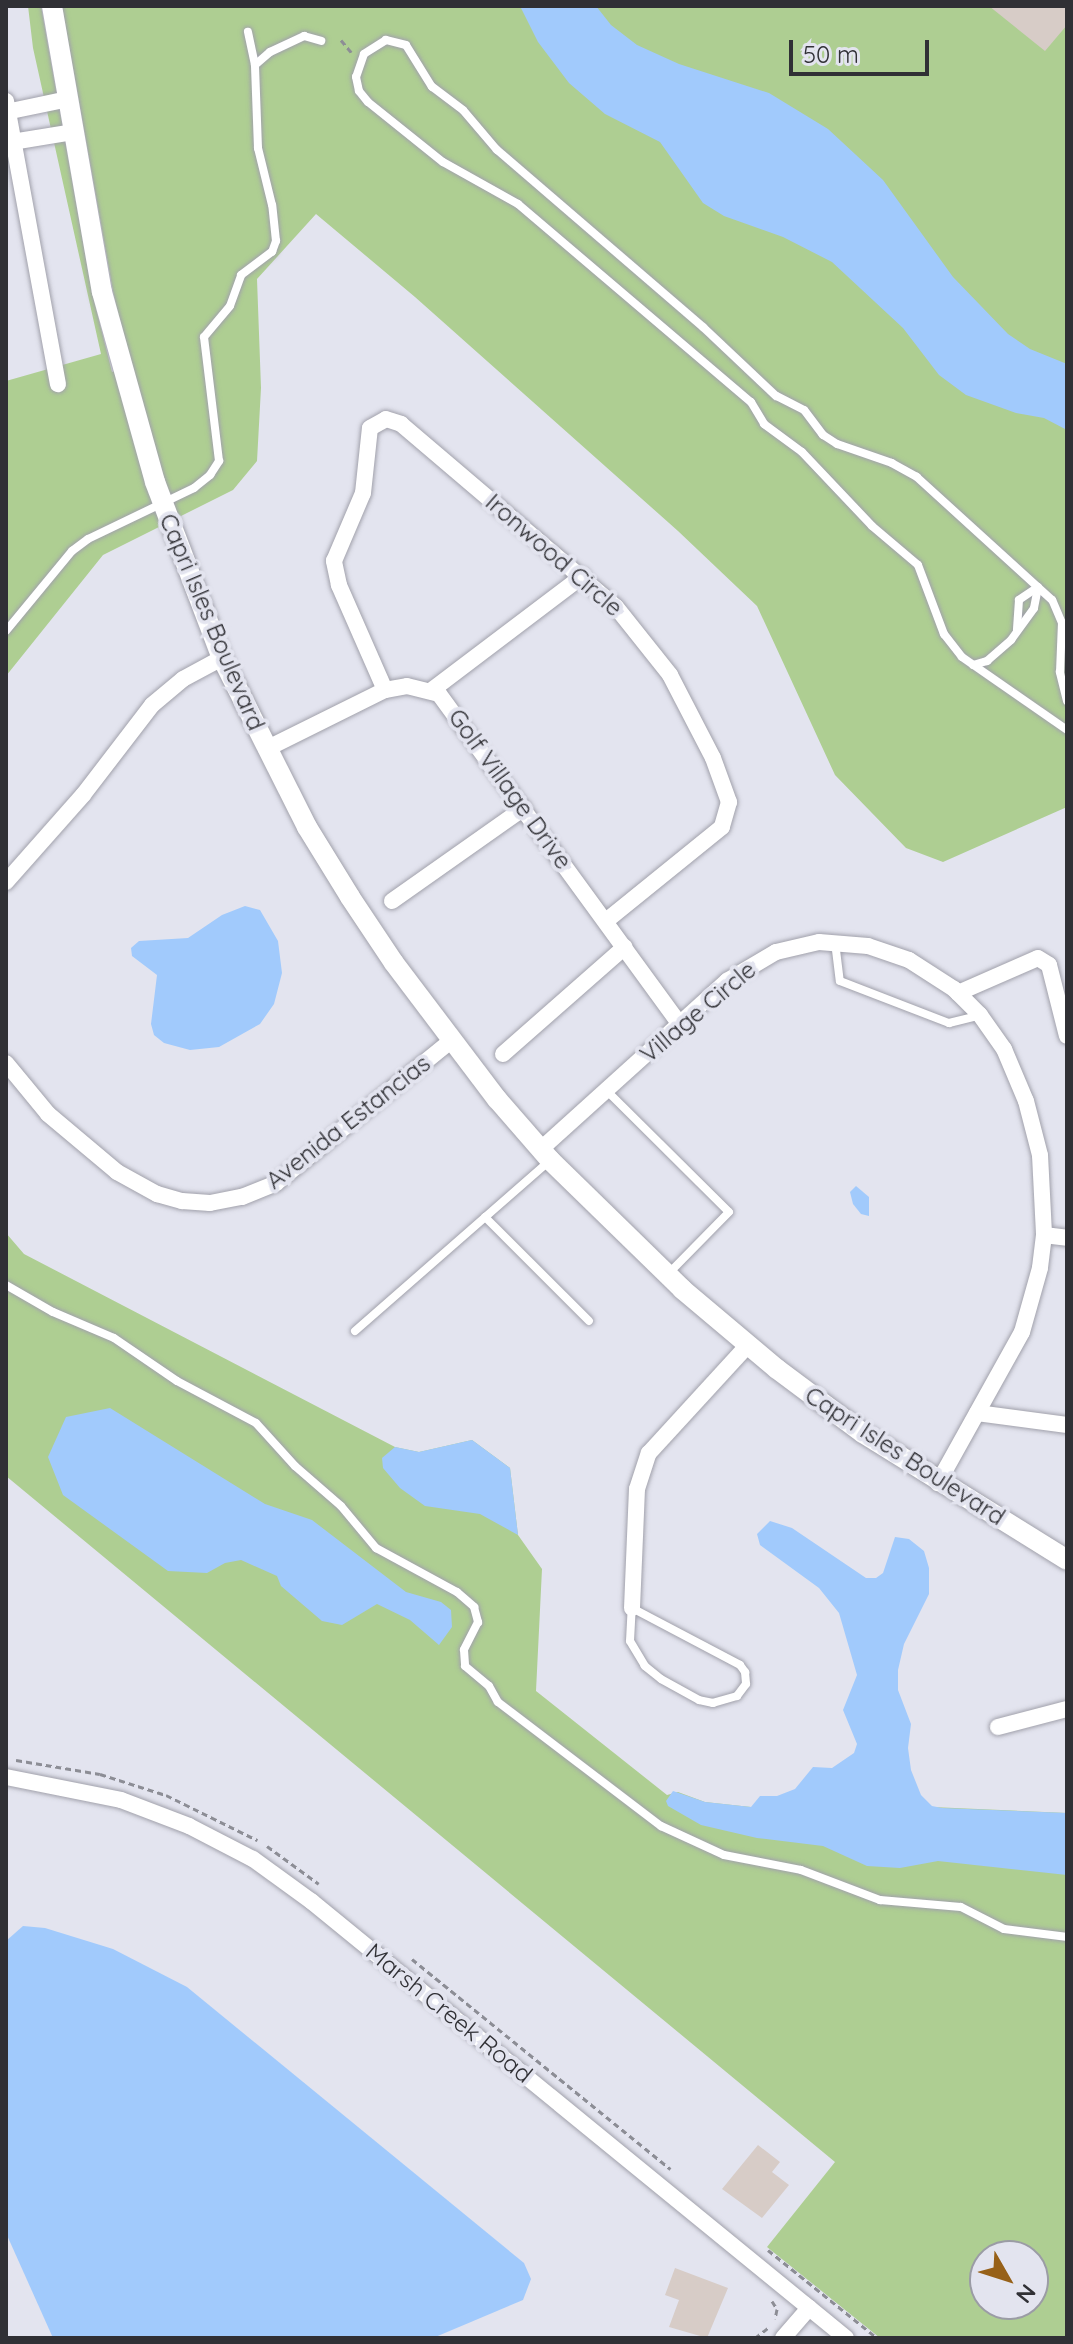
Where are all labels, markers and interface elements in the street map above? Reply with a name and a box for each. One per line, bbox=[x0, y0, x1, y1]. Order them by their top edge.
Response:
scale bar bbox=[793, 24, 933, 74]
text: 50 m bbox=[803, 39, 859, 69]
street label: Ironwood Circle bbox=[480, 488, 628, 622]
street label: Capri Isles Boulevard bbox=[153, 509, 271, 735]
street label: Golf Village Drive bbox=[442, 703, 578, 875]
street label: Village Circle bbox=[634, 955, 762, 1069]
street label: Avenida Estancias bbox=[260, 1049, 436, 1195]
street label: Capri Isles Boulevard bbox=[800, 1381, 1010, 1531]
street label: Marsh Creek Road bbox=[360, 1937, 538, 2089]
north arrow bbox=[969, 2240, 1049, 2320]
text: N bbox=[1010, 2279, 1042, 2309]

